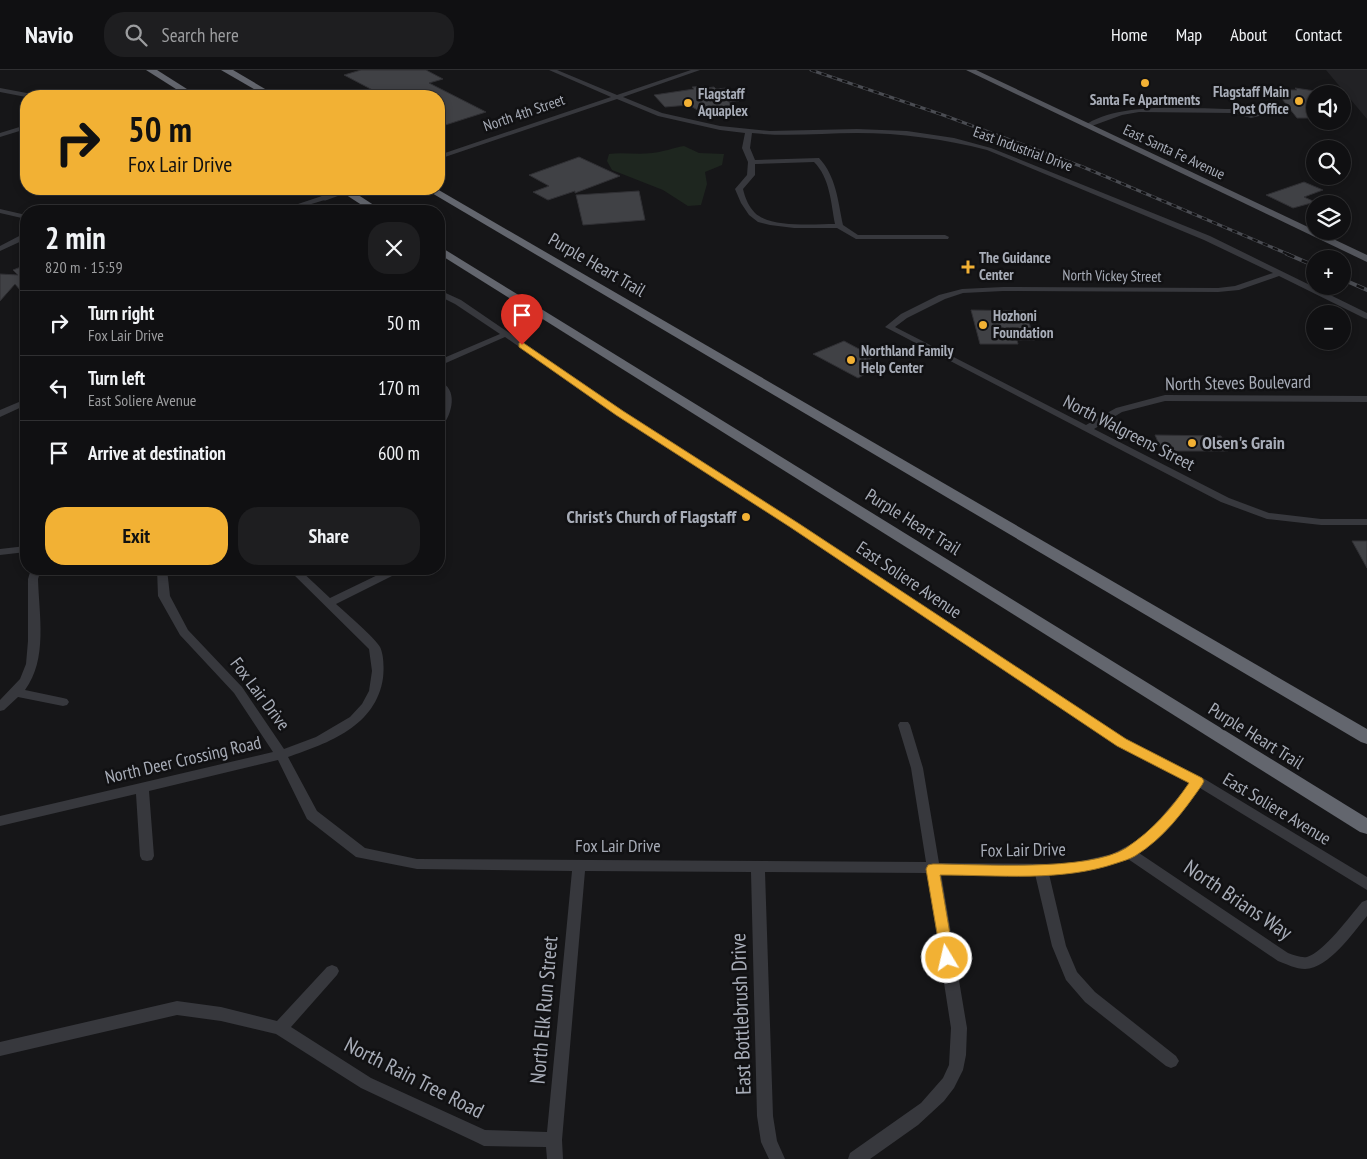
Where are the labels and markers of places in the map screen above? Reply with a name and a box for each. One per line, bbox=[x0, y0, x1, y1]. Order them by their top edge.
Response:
marker: Santa Fe Apartments bbox=[1139, 77, 1151, 89]
place label: Flagstaff Main Post Office bbox=[1213, 82, 1289, 118]
place label: Flagstaff Aquaplex bbox=[697, 84, 748, 120]
place label: Santa Fe Apartments bbox=[1090, 90, 1200, 109]
marker: Flagstaff Main Post Office bbox=[1293, 95, 1305, 107]
marker: Flagstaff Aquaplex bbox=[682, 97, 694, 109]
place label: The Guidance Center bbox=[979, 248, 1051, 284]
marker: The Guidance Center bbox=[961, 260, 975, 274]
pin bbox=[501, 294, 543, 345]
place label: Hozhoni Foundation bbox=[993, 306, 1054, 342]
marker: Hozhoni Foundation bbox=[977, 319, 989, 331]
place label: Northland Family Help Center bbox=[861, 341, 954, 377]
marker: Northland Family Help Center bbox=[845, 354, 857, 366]
place label: Olsen's Grain bbox=[1202, 431, 1285, 454]
marker: Olsen's Grain bbox=[1186, 437, 1198, 449]
place label: Christ's Church of Flagstaff bbox=[567, 505, 737, 528]
marker: Christ's Church of Flagstaff bbox=[740, 511, 752, 523]

